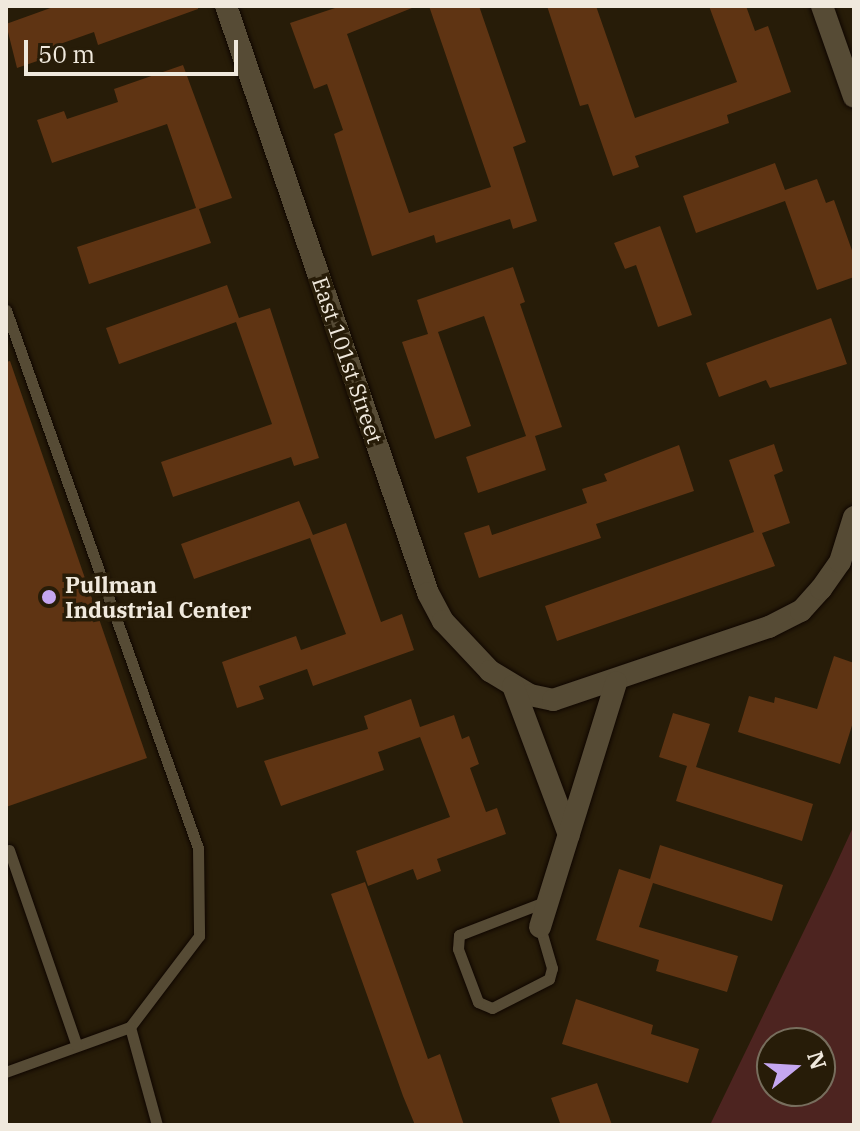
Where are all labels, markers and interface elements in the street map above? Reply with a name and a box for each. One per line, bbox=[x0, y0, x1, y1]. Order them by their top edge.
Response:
scale bar bbox=[28, 24, 242, 74]
text: 50 m bbox=[38, 38, 95, 70]
street label: East 101st Street bbox=[307, 273, 389, 447]
place label: Pullman Industrial Center bbox=[65, 571, 251, 622]
marker: Pullman Industrial Center bbox=[40, 588, 58, 606]
north arrow bbox=[756, 1027, 836, 1107]
text: N bbox=[801, 1047, 834, 1073]

